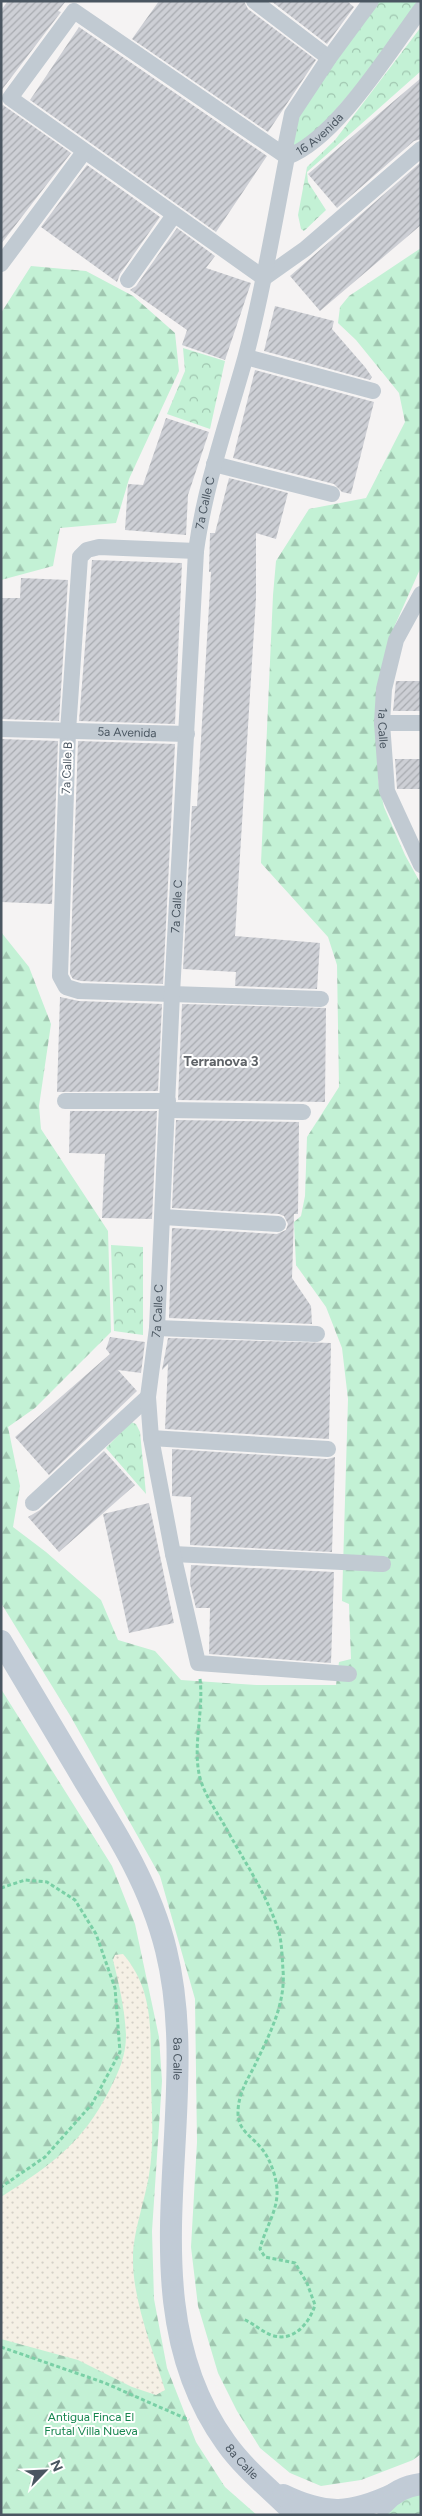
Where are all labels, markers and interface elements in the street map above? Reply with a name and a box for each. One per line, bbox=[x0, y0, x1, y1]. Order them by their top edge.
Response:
street label: 16 Avenida bbox=[293, 110, 346, 159]
street label: 7a Calle C bbox=[193, 475, 218, 530]
street label: 1a Calle bbox=[375, 707, 391, 749]
street label: 5a Avenida bbox=[97, 725, 157, 740]
street label: 7a Calle B bbox=[59, 742, 75, 794]
street label: 7a Calle C bbox=[168, 879, 185, 934]
district label: Terranova 3 bbox=[184, 1053, 259, 1070]
street label: 7a Calle C bbox=[149, 1283, 166, 1339]
street label: 8a Calle bbox=[170, 2037, 185, 2081]
park label: Antigua Finca El Frutal Villa Nueva bbox=[44, 2410, 138, 2438]
street label: 8a Calle bbox=[222, 2441, 262, 2483]
north arrow bbox=[20, 2446, 70, 2496]
text: N bbox=[46, 2458, 66, 2474]

